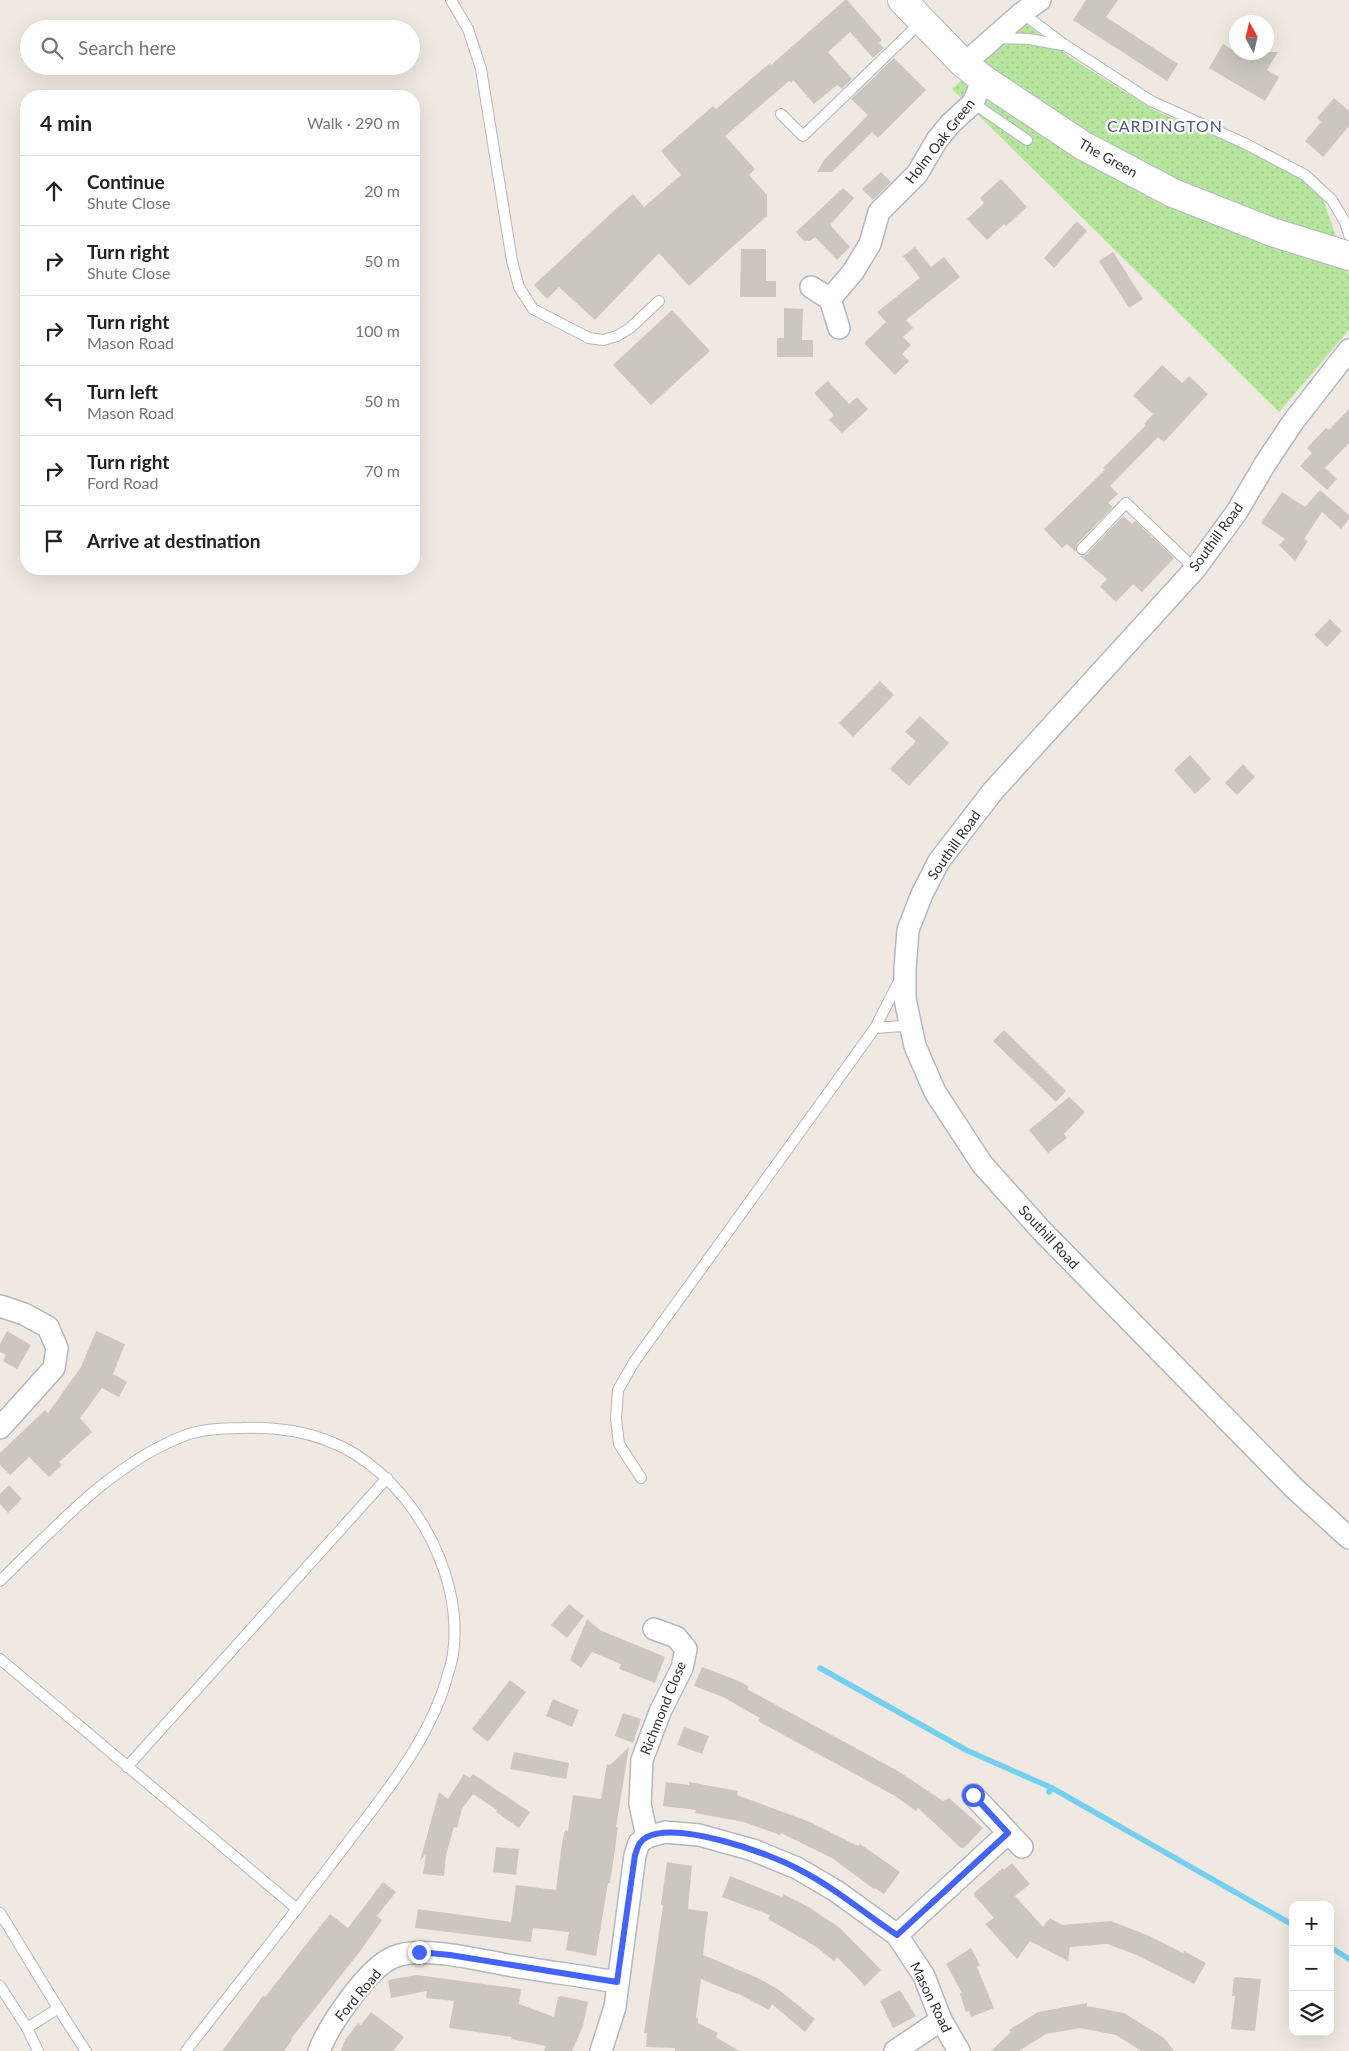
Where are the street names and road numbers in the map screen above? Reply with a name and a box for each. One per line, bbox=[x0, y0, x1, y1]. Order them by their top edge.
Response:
street label: Holm Oak Green bbox=[901, 95, 978, 187]
street label: The Green bbox=[1076, 135, 1141, 181]
street label: Southill Road bbox=[1185, 499, 1246, 574]
street label: Southill Road bbox=[923, 807, 984, 883]
street label: Southill Road bbox=[1016, 1201, 1083, 1272]
street label: Richmond Close bbox=[636, 1659, 689, 1757]
street label: Mason Road bbox=[907, 1959, 956, 2035]
street label: Ford Road bbox=[331, 1965, 384, 2024]

